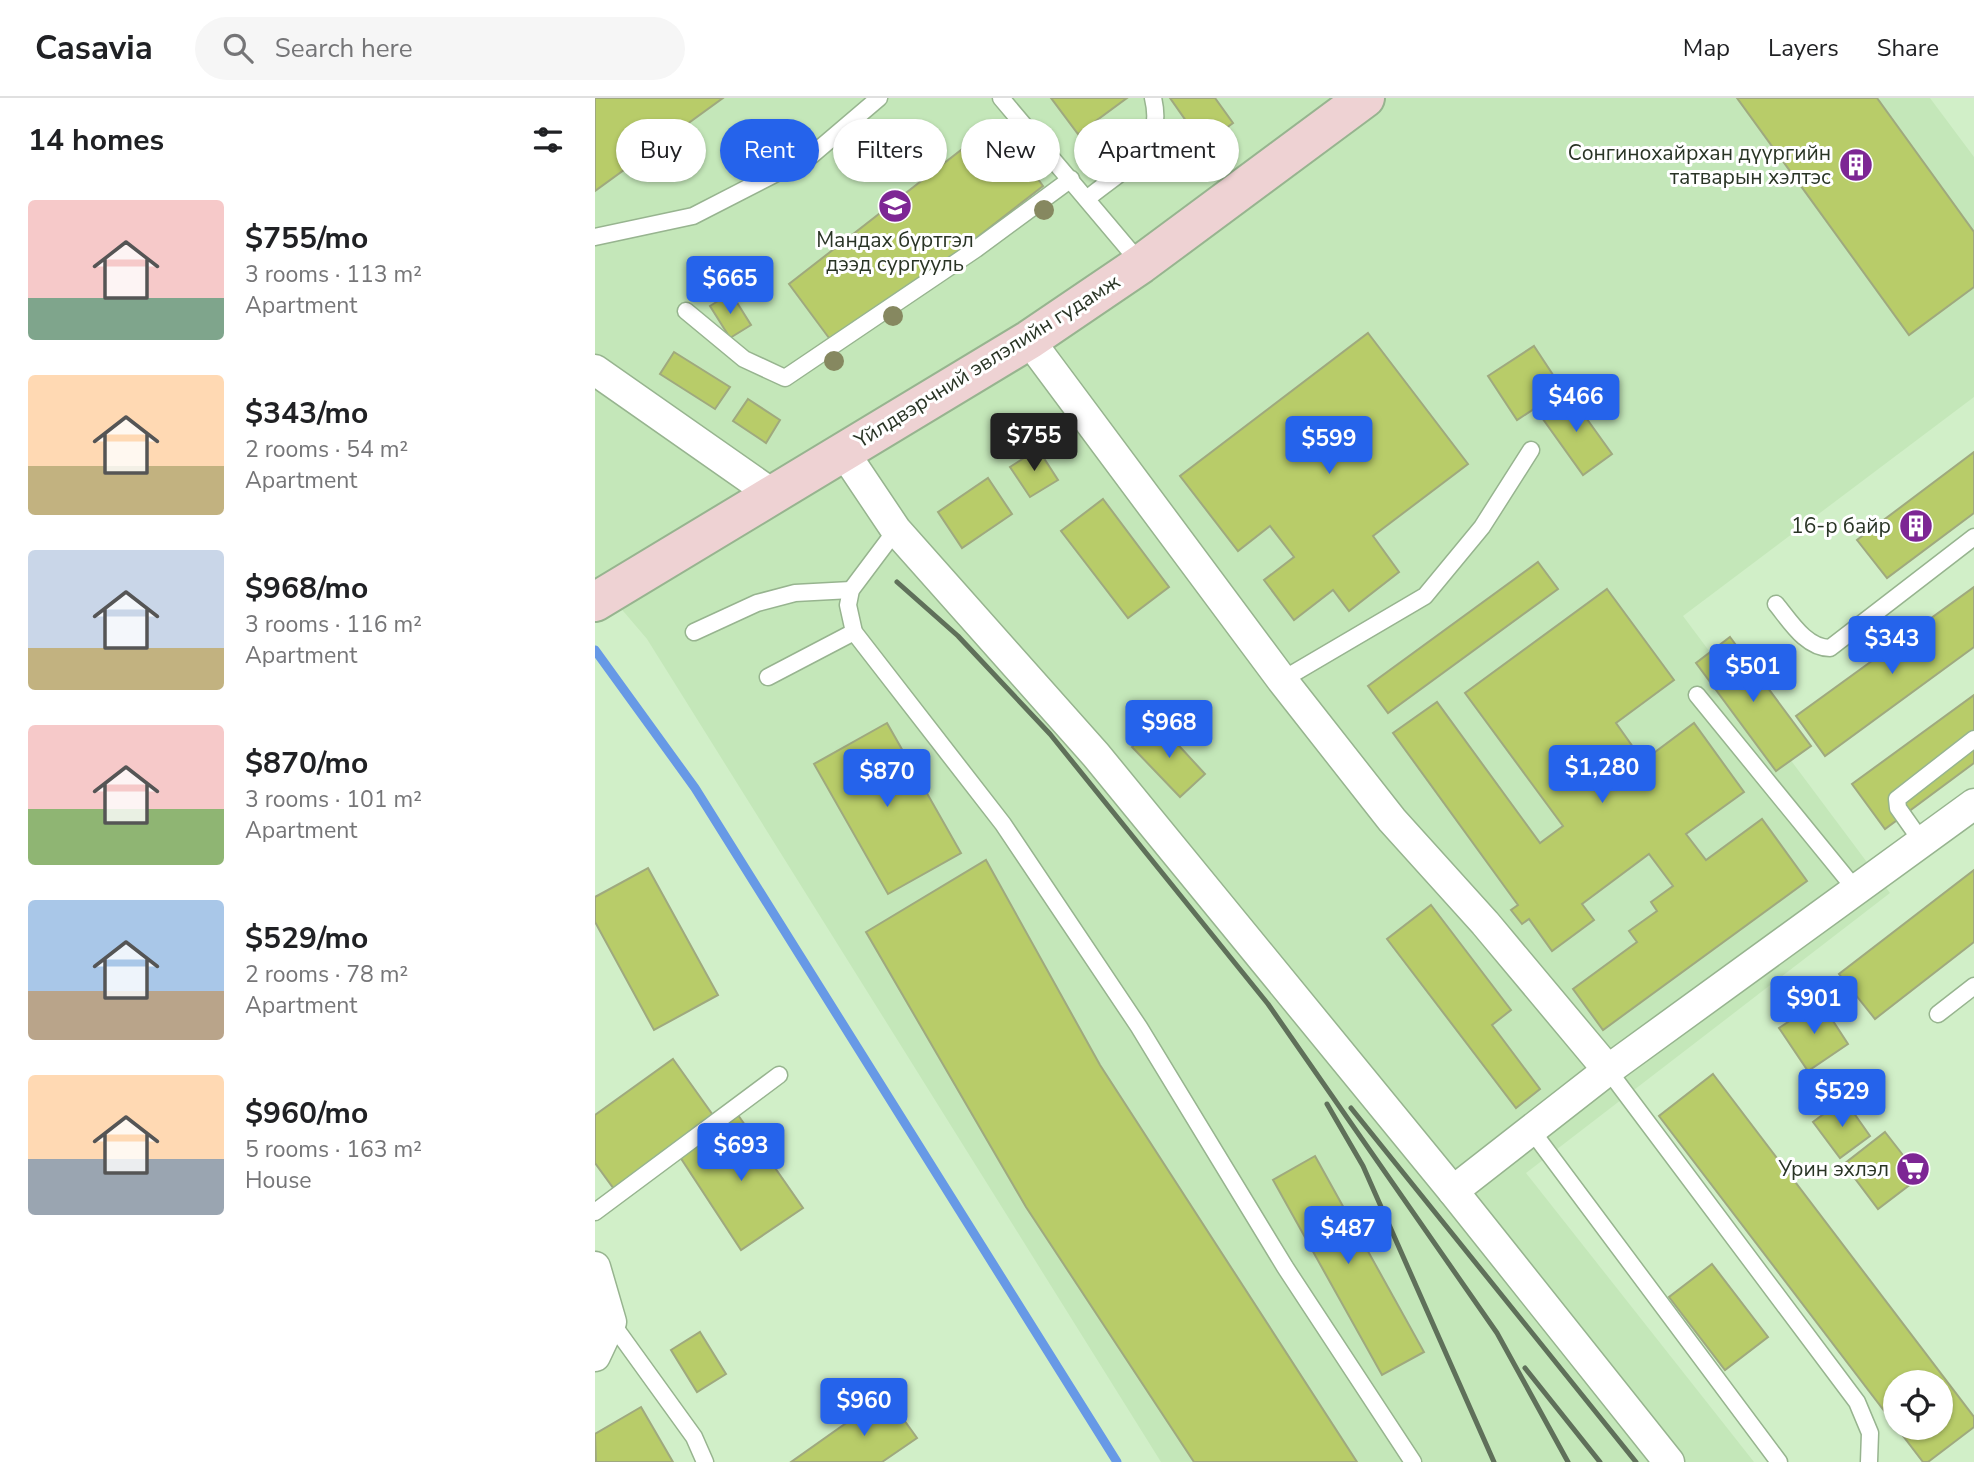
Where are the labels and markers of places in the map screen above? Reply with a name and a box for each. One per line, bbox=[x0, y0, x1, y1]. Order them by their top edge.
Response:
place label: Сонгинохайрхан дүүргийн татварын хэлтэс bbox=[1568, 139, 1831, 191]
building icon: Сонгинохайрхан дүүргийн татварын хэлтэс bbox=[1837, 146, 1875, 184]
school or university icon: Мандах бүртгэл дээд сургууль bbox=[876, 187, 914, 225]
place label: Мандах бүртгэл дээд сургууль bbox=[816, 226, 974, 278]
pin: $665 bbox=[689, 256, 771, 316]
pin: $466 bbox=[1535, 374, 1617, 434]
pin: $755 bbox=[993, 414, 1075, 473]
pin: $599 bbox=[1288, 416, 1370, 476]
building icon: 16-р байр bbox=[1897, 507, 1935, 545]
place label: 16-р байр bbox=[1791, 512, 1891, 540]
pin: $343 bbox=[1851, 616, 1933, 676]
pin: $501 bbox=[1712, 644, 1794, 704]
pin: $968 bbox=[1128, 700, 1210, 760]
pin: $1,280 bbox=[1545, 746, 1659, 805]
pin: $870 bbox=[846, 750, 928, 809]
pin: $901 bbox=[1773, 976, 1855, 1036]
pin: $529 bbox=[1801, 1070, 1883, 1129]
pin: $693 bbox=[700, 1124, 782, 1183]
supermarket icon: Урин эхлэл bbox=[1894, 1150, 1932, 1188]
place label: Урин эхлэл bbox=[1778, 1155, 1889, 1183]
pin: $487 bbox=[1307, 1206, 1389, 1266]
pin: $960 bbox=[823, 1378, 905, 1438]

